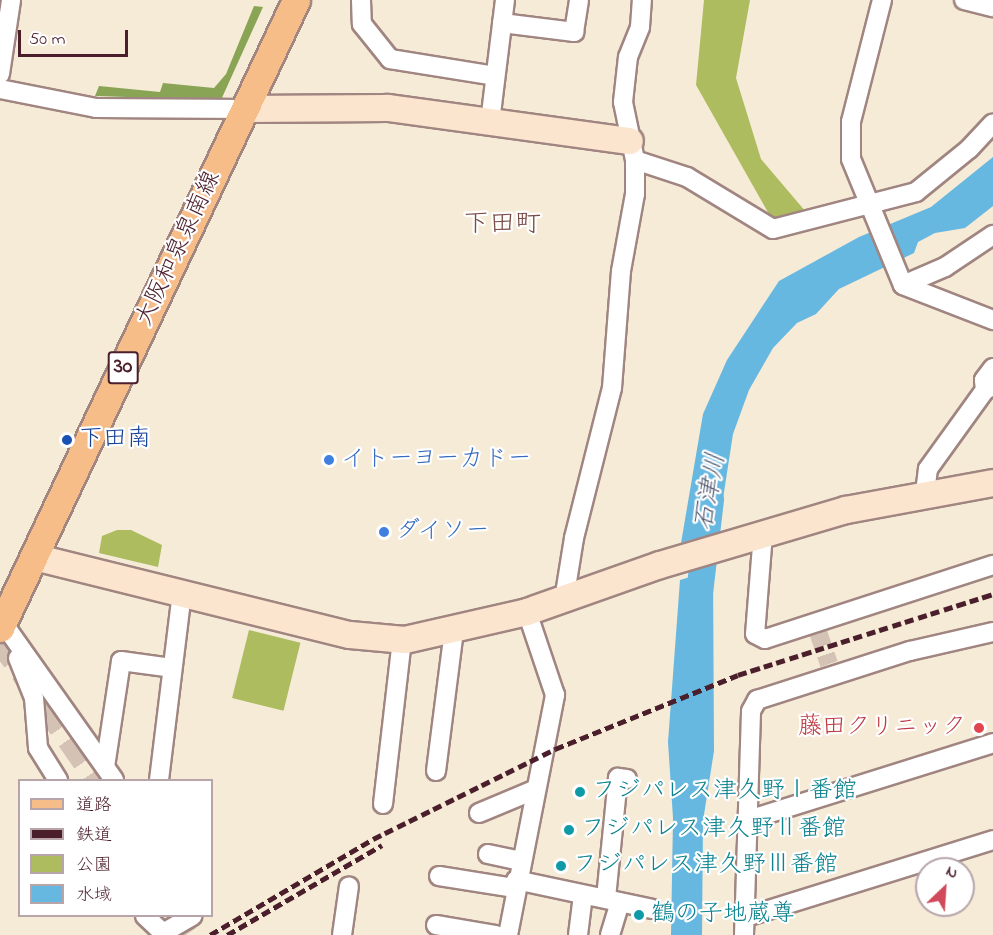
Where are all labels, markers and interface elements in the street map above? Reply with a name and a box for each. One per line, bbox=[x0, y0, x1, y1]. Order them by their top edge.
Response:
scale bar bbox=[21, 18, 130, 56]
text: 50 m bbox=[29, 27, 66, 53]
street label: 大阪和泉泉南線 bbox=[130, 167, 228, 331]
district label: 下田町 bbox=[463, 210, 541, 242]
road number: 30 bbox=[106, 349, 140, 387]
place label: 下田南 bbox=[79, 426, 151, 454]
marker: 下田南 bbox=[60, 433, 74, 447]
place label: イトーヨーカドー bbox=[341, 446, 532, 474]
water label: 石津川 bbox=[690, 451, 734, 533]
marker: イトーヨーカドー bbox=[322, 453, 336, 467]
place label: ダイソー bbox=[396, 518, 492, 546]
marker: ダイソー bbox=[377, 525, 391, 539]
place label: 藤田クリニック bbox=[798, 714, 966, 742]
marker: 藤田クリニック bbox=[970, 719, 988, 737]
place label: フジパレス津久野Ⅰ番館 bbox=[592, 778, 856, 806]
legend bbox=[18, 779, 213, 917]
marker: フジパレス津久野Ⅰ番館 bbox=[573, 785, 587, 799]
text: 道路 bbox=[76, 793, 112, 819]
place label: フジパレス津久野Ⅱ番館 bbox=[581, 816, 845, 844]
text: 鉄道 bbox=[76, 823, 112, 849]
marker: フジパレス津久野Ⅱ番館 bbox=[562, 823, 576, 837]
place label: フジパレス津久野Ⅲ番館 bbox=[573, 852, 837, 880]
text: 公園 bbox=[76, 853, 112, 879]
north arrow bbox=[915, 857, 975, 917]
marker: フジパレス津久野Ⅲ番館 bbox=[554, 859, 568, 873]
text: N bbox=[942, 859, 962, 886]
text: 水域 bbox=[76, 883, 112, 909]
place label: 鶴の子地蔵尊 bbox=[651, 901, 795, 929]
marker: 鶴の子地蔵尊 bbox=[632, 908, 646, 922]

